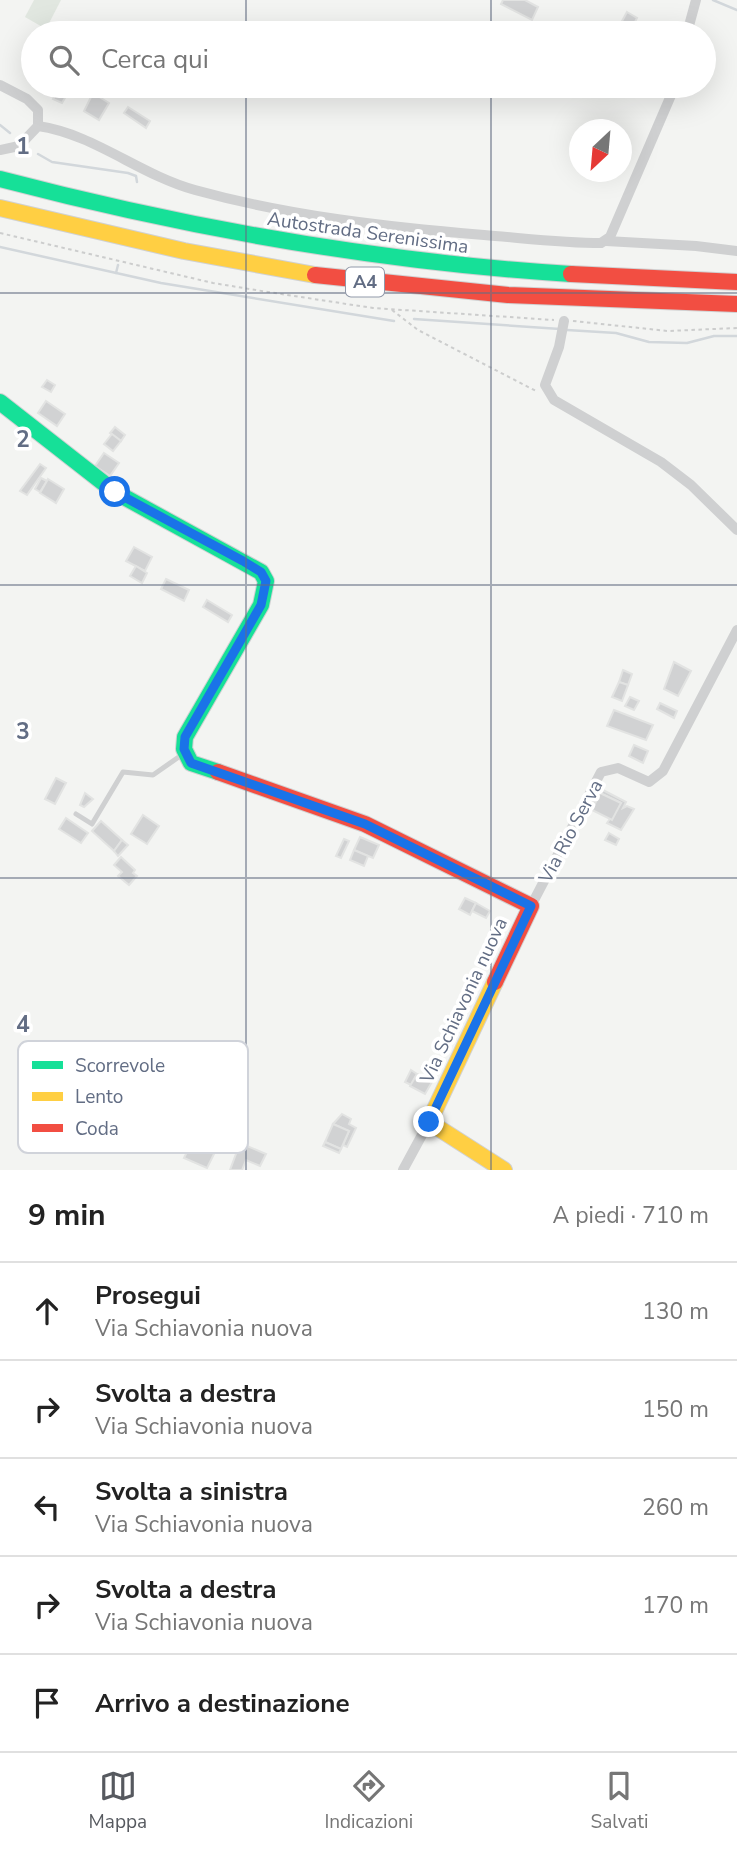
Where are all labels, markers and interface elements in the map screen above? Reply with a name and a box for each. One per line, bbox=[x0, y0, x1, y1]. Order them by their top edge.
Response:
search box bbox=[21, 21, 716, 98]
icon: search bbox=[45, 41, 83, 79]
text: Cerca qui bbox=[101, 42, 209, 77]
north arrow bbox=[569, 119, 632, 182]
text: 1 bbox=[16, 131, 30, 162]
street label: Autostrada Serenissima bbox=[266, 206, 470, 260]
road number: A4 bbox=[346, 268, 384, 296]
text: 2 bbox=[16, 424, 30, 455]
route start bbox=[99, 476, 130, 507]
text: 3 bbox=[16, 716, 30, 747]
street label: Via Rio Serva bbox=[532, 775, 609, 889]
street label: Via Schiavonia nuova bbox=[414, 913, 514, 1088]
text: 4 bbox=[16, 1009, 30, 1040]
legend bbox=[18, 1041, 248, 1153]
text: Scorrevole bbox=[75, 1053, 165, 1079]
text: Lento bbox=[75, 1084, 123, 1110]
route end bbox=[413, 1106, 444, 1137]
text: Coda bbox=[75, 1116, 119, 1142]
text: 9 min bbox=[28, 1195, 106, 1236]
text: A piedi · 710 m bbox=[553, 1200, 709, 1231]
text: Prosegui bbox=[95, 1278, 201, 1313]
icon: ahead bbox=[28, 1292, 66, 1330]
text: 130 m bbox=[642, 1296, 709, 1327]
text: Via Schiavonia nuova bbox=[95, 1313, 313, 1344]
text: Svolta a destra bbox=[95, 1376, 277, 1411]
icon: right bbox=[28, 1390, 66, 1428]
text: 150 m bbox=[642, 1394, 709, 1425]
text: Via Schiavonia nuova bbox=[95, 1411, 313, 1442]
text: Svolta a sinistra bbox=[95, 1474, 288, 1509]
icon: left bbox=[28, 1488, 66, 1526]
text: 260 m bbox=[642, 1492, 709, 1523]
text: Via Schiavonia nuova bbox=[95, 1509, 313, 1540]
text: Svolta a destra bbox=[95, 1572, 277, 1607]
icon: right bbox=[28, 1586, 66, 1624]
text: 170 m bbox=[642, 1590, 709, 1621]
text: Via Schiavonia nuova bbox=[95, 1607, 313, 1638]
icon: arrive bbox=[28, 1684, 66, 1722]
text: Arrivo a destinazione bbox=[95, 1686, 350, 1721]
tab: Mappa bbox=[89, 1767, 147, 1835]
tab: Indicazioni bbox=[324, 1767, 413, 1835]
tab: Salvati bbox=[591, 1767, 648, 1835]

